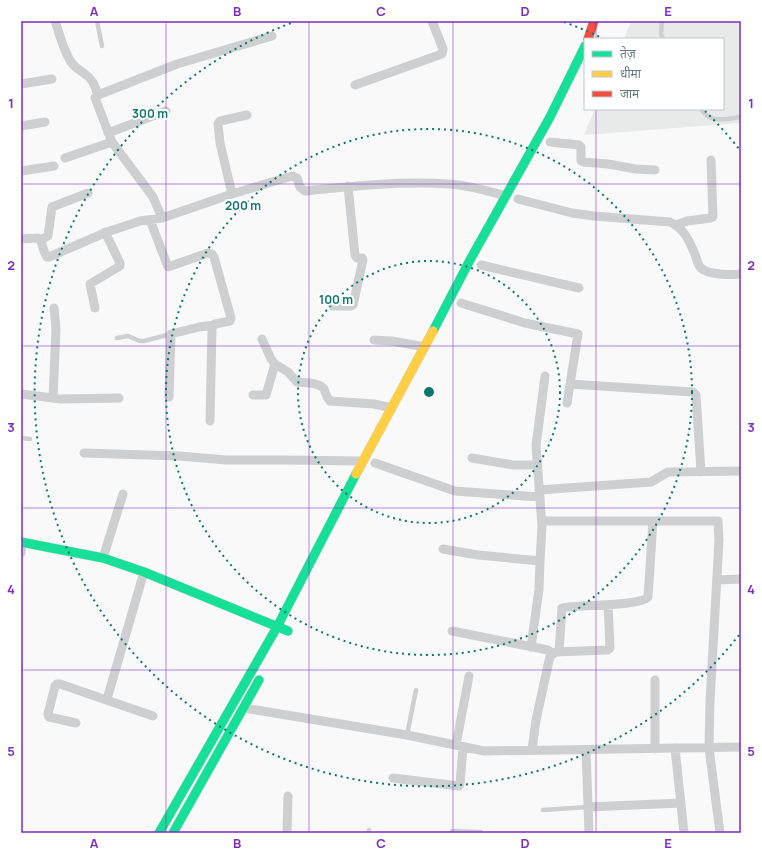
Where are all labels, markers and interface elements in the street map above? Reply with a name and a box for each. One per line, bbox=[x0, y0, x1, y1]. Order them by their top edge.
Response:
text: A bbox=[90, 2, 99, 20]
text: B bbox=[233, 2, 241, 20]
text: C bbox=[376, 2, 386, 20]
text: D bbox=[520, 2, 530, 20]
text: E bbox=[664, 2, 672, 20]
legend bbox=[584, 38, 724, 110]
text: तेज़ bbox=[620, 45, 637, 62]
text: धीमा bbox=[620, 65, 642, 82]
text: जाम bbox=[620, 85, 640, 102]
text: 1 bbox=[8, 94, 14, 112]
text: 1 bbox=[748, 94, 754, 112]
text: 300 m bbox=[132, 105, 168, 122]
text: 200 m bbox=[225, 197, 261, 214]
text: 2 bbox=[7, 256, 15, 274]
text: 2 bbox=[747, 256, 755, 274]
text: 100 m bbox=[319, 291, 353, 308]
centre of rings bbox=[422, 385, 436, 399]
text: 3 bbox=[7, 418, 15, 436]
text: 3 bbox=[747, 418, 755, 436]
text: 4 bbox=[7, 580, 15, 598]
text: 4 bbox=[747, 580, 755, 598]
text: 5 bbox=[7, 742, 15, 760]
text: 5 bbox=[747, 742, 755, 760]
text: A bbox=[90, 834, 99, 852]
text: B bbox=[233, 834, 241, 852]
text: C bbox=[376, 834, 386, 852]
text: D bbox=[520, 834, 530, 852]
text: E bbox=[664, 834, 672, 852]

